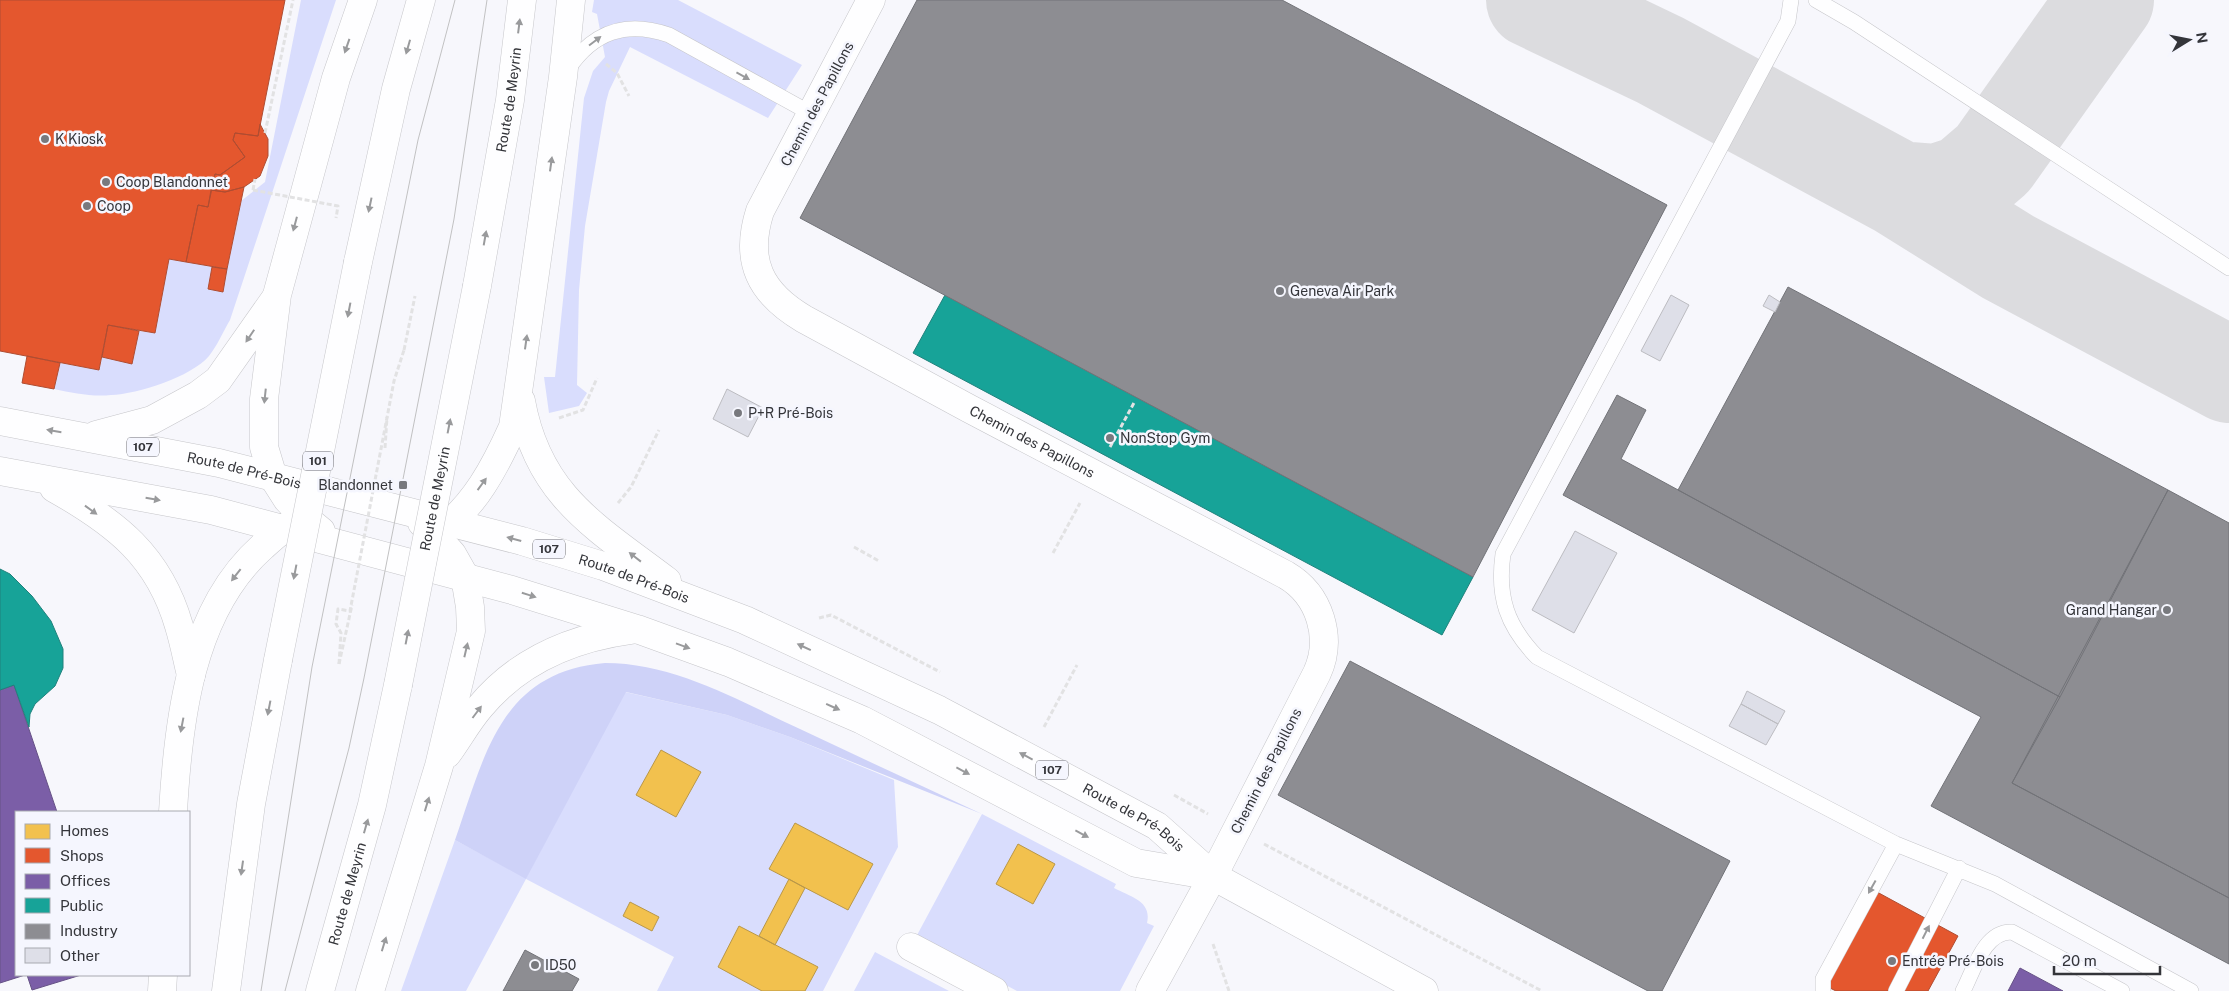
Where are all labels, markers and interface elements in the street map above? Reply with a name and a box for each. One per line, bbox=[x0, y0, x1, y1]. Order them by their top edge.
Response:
north arrow bbox=[2164, 15, 2214, 65]
one-way arrow bbox=[515, 18, 523, 34]
text: N bbox=[2193, 31, 2211, 45]
one-way arrow bbox=[588, 36, 602, 46]
one-way arrow bbox=[343, 39, 351, 54]
street label: Chemin des Papillons bbox=[777, 39, 857, 169]
one-way arrow bbox=[403, 40, 411, 55]
street label: Route de Meyrin bbox=[493, 46, 524, 153]
one-way arrow bbox=[736, 72, 750, 80]
place label: K Kiosk bbox=[55, 131, 104, 147]
marker: K Kiosk bbox=[39, 133, 51, 145]
one-way arrow bbox=[547, 156, 555, 172]
place label: Coop Blandonnet bbox=[116, 174, 228, 190]
marker: Coop Blandonnet bbox=[100, 176, 112, 188]
one-way arrow bbox=[365, 197, 373, 213]
place label: Coop bbox=[97, 198, 131, 214]
marker: Coop bbox=[81, 200, 93, 212]
one-way arrow bbox=[291, 217, 299, 232]
one-way arrow bbox=[482, 230, 490, 246]
place label: Geneva Air Park bbox=[1290, 283, 1394, 299]
marker: Geneva Air Park bbox=[1274, 285, 1286, 297]
one-way arrow bbox=[344, 302, 352, 318]
one-way arrow bbox=[245, 329, 254, 343]
one-way arrow bbox=[522, 334, 530, 350]
one-way arrow bbox=[261, 388, 269, 404]
street label: Chemin des Papillons bbox=[967, 402, 1097, 481]
place label: P+R Pré-Bois bbox=[748, 405, 833, 421]
marker: P+R Pré-Bois bbox=[732, 407, 744, 419]
one-way arrow bbox=[445, 418, 453, 434]
one-way arrow bbox=[46, 426, 62, 434]
place label: NonStop Gym bbox=[1120, 430, 1210, 446]
marker: NonStop Gym bbox=[1104, 432, 1116, 444]
road number: 107 bbox=[127, 438, 159, 457]
street label: Route de Meyrin bbox=[417, 445, 453, 552]
street label: Route de Pré-Bois bbox=[186, 449, 303, 492]
road number: 101 bbox=[303, 452, 333, 471]
place label: Blandonnet bbox=[318, 477, 393, 493]
one-way arrow bbox=[477, 477, 487, 491]
marker: Blandonnet bbox=[397, 479, 409, 491]
one-way arrow bbox=[145, 495, 161, 503]
one-way arrow bbox=[84, 505, 98, 515]
one-way arrow bbox=[506, 534, 521, 542]
road number: 107 bbox=[533, 540, 565, 558]
street label: Route de Pré-Bois bbox=[577, 551, 692, 606]
one-way arrow bbox=[629, 552, 642, 562]
one-way arrow bbox=[291, 564, 299, 580]
one-way arrow bbox=[230, 568, 241, 581]
one-way arrow bbox=[522, 591, 537, 599]
place label: Grand Hangar bbox=[2066, 602, 2157, 618]
marker: Grand Hangar bbox=[2161, 604, 2173, 616]
one-way arrow bbox=[403, 629, 411, 645]
one-way arrow bbox=[676, 642, 691, 650]
one-way arrow bbox=[462, 643, 470, 658]
one-way arrow bbox=[797, 643, 811, 651]
one-way arrow bbox=[264, 700, 272, 716]
one-way arrow bbox=[826, 703, 840, 711]
one-way arrow bbox=[472, 705, 482, 719]
street label: Chemin des Papillons bbox=[1227, 706, 1305, 836]
one-way arrow bbox=[178, 717, 186, 732]
one-way arrow bbox=[1018, 752, 1033, 760]
road number: 107 bbox=[1036, 760, 1068, 780]
one-way arrow bbox=[955, 767, 970, 775]
street label: Route de Pré-Bois bbox=[1080, 780, 1188, 855]
one-way arrow bbox=[424, 796, 432, 811]
legend bbox=[15, 811, 190, 976]
one-way arrow bbox=[362, 819, 370, 834]
text: Homes bbox=[60, 822, 109, 839]
one-way arrow bbox=[1074, 830, 1089, 838]
street label: Route de Meyrin bbox=[325, 841, 369, 947]
text: Shops bbox=[60, 847, 104, 864]
one-way arrow bbox=[238, 861, 246, 877]
text: Offices bbox=[60, 872, 110, 889]
one-way arrow bbox=[1868, 880, 1877, 893]
text: Public bbox=[60, 897, 104, 914]
text: Industry bbox=[60, 922, 118, 939]
one-way arrow bbox=[1922, 925, 1930, 939]
one-way arrow bbox=[381, 937, 388, 952]
scale bar bbox=[2054, 944, 2160, 976]
text: Other bbox=[60, 947, 100, 964]
text: 20 m bbox=[2062, 952, 2097, 969]
place label: Entrée Pré-Bois bbox=[1902, 953, 2004, 969]
marker: Entrée Pré-Bois bbox=[1886, 955, 1898, 967]
place label: ID50 bbox=[545, 957, 576, 973]
marker: ID50 bbox=[529, 959, 541, 971]

